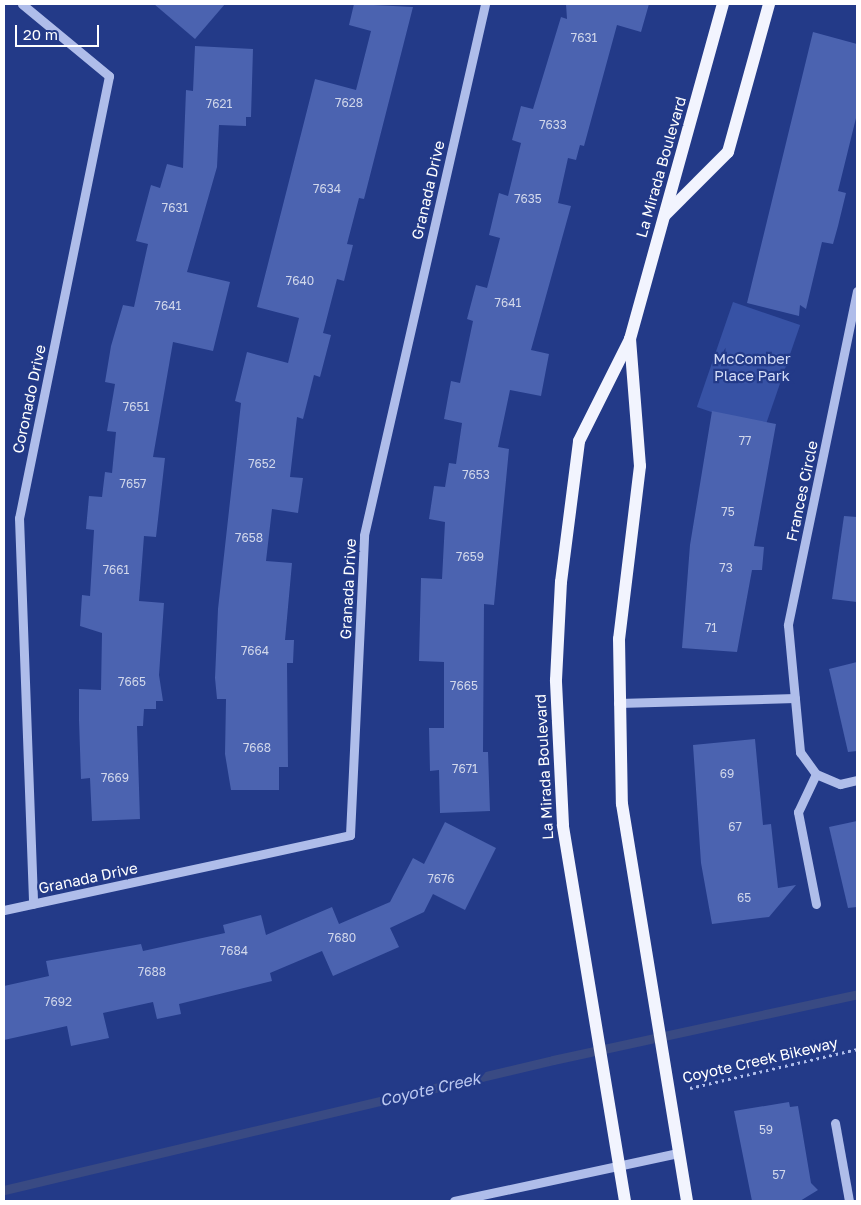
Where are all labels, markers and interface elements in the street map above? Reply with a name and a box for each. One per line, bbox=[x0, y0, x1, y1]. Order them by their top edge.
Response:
scale bar bbox=[18, 15, 101, 47]
text: 20 m bbox=[23, 25, 58, 43]
house number: 7631 bbox=[571, 31, 597, 45]
street label: La Mirada Boulevard bbox=[632, 94, 690, 240]
house number: 7628 bbox=[335, 96, 363, 110]
house number: 7621 bbox=[206, 97, 232, 111]
house number: 7633 bbox=[539, 118, 567, 132]
street label: Granada Drive bbox=[408, 139, 448, 241]
house number: 7634 bbox=[313, 182, 341, 196]
house number: 7635 bbox=[514, 192, 542, 206]
house number: 7631 bbox=[162, 201, 188, 215]
house number: 7640 bbox=[286, 274, 314, 288]
house number: 7641 bbox=[495, 296, 521, 310]
house number: 7641 bbox=[155, 299, 181, 313]
street label: Coronado Drive bbox=[9, 343, 49, 455]
park label: McComber Place Park bbox=[713, 349, 791, 384]
house number: 7651 bbox=[123, 400, 149, 414]
house number: 77 bbox=[739, 434, 751, 448]
street label: Frances Circle bbox=[783, 439, 821, 543]
house number: 7652 bbox=[248, 457, 276, 471]
house number: 7653 bbox=[462, 468, 490, 482]
house number: 7657 bbox=[120, 477, 146, 491]
house number: 75 bbox=[721, 505, 735, 519]
house number: 7658 bbox=[235, 531, 263, 545]
street label: Granada Drive bbox=[336, 538, 360, 640]
house number: 7659 bbox=[456, 550, 484, 564]
house number: 73 bbox=[719, 561, 733, 575]
house number: 7661 bbox=[103, 563, 129, 577]
house number: 71 bbox=[705, 621, 717, 635]
house number: 7664 bbox=[241, 644, 269, 658]
house number: 7665 bbox=[118, 675, 146, 689]
house number: 7665 bbox=[450, 679, 478, 693]
street label: La Mirada Boulevard bbox=[531, 694, 557, 840]
house number: 7668 bbox=[243, 741, 271, 755]
house number: 7671 bbox=[452, 762, 478, 776]
house number: 69 bbox=[720, 767, 734, 781]
house number: 7669 bbox=[101, 771, 129, 785]
house number: 67 bbox=[728, 820, 742, 834]
street label: Granada Drive bbox=[37, 859, 139, 897]
house number: 7676 bbox=[427, 872, 455, 886]
house number: 65 bbox=[737, 891, 751, 905]
house number: 7680 bbox=[328, 931, 356, 945]
house number: 7684 bbox=[220, 944, 248, 958]
house number: 7688 bbox=[138, 965, 166, 979]
house number: 7692 bbox=[44, 995, 72, 1009]
street label: Coyote Creek Bikeway bbox=[680, 1033, 840, 1087]
water label: Coyote Creek bbox=[378, 1068, 482, 1110]
house number: 59 bbox=[759, 1123, 773, 1137]
house number: 57 bbox=[772, 1168, 786, 1182]

